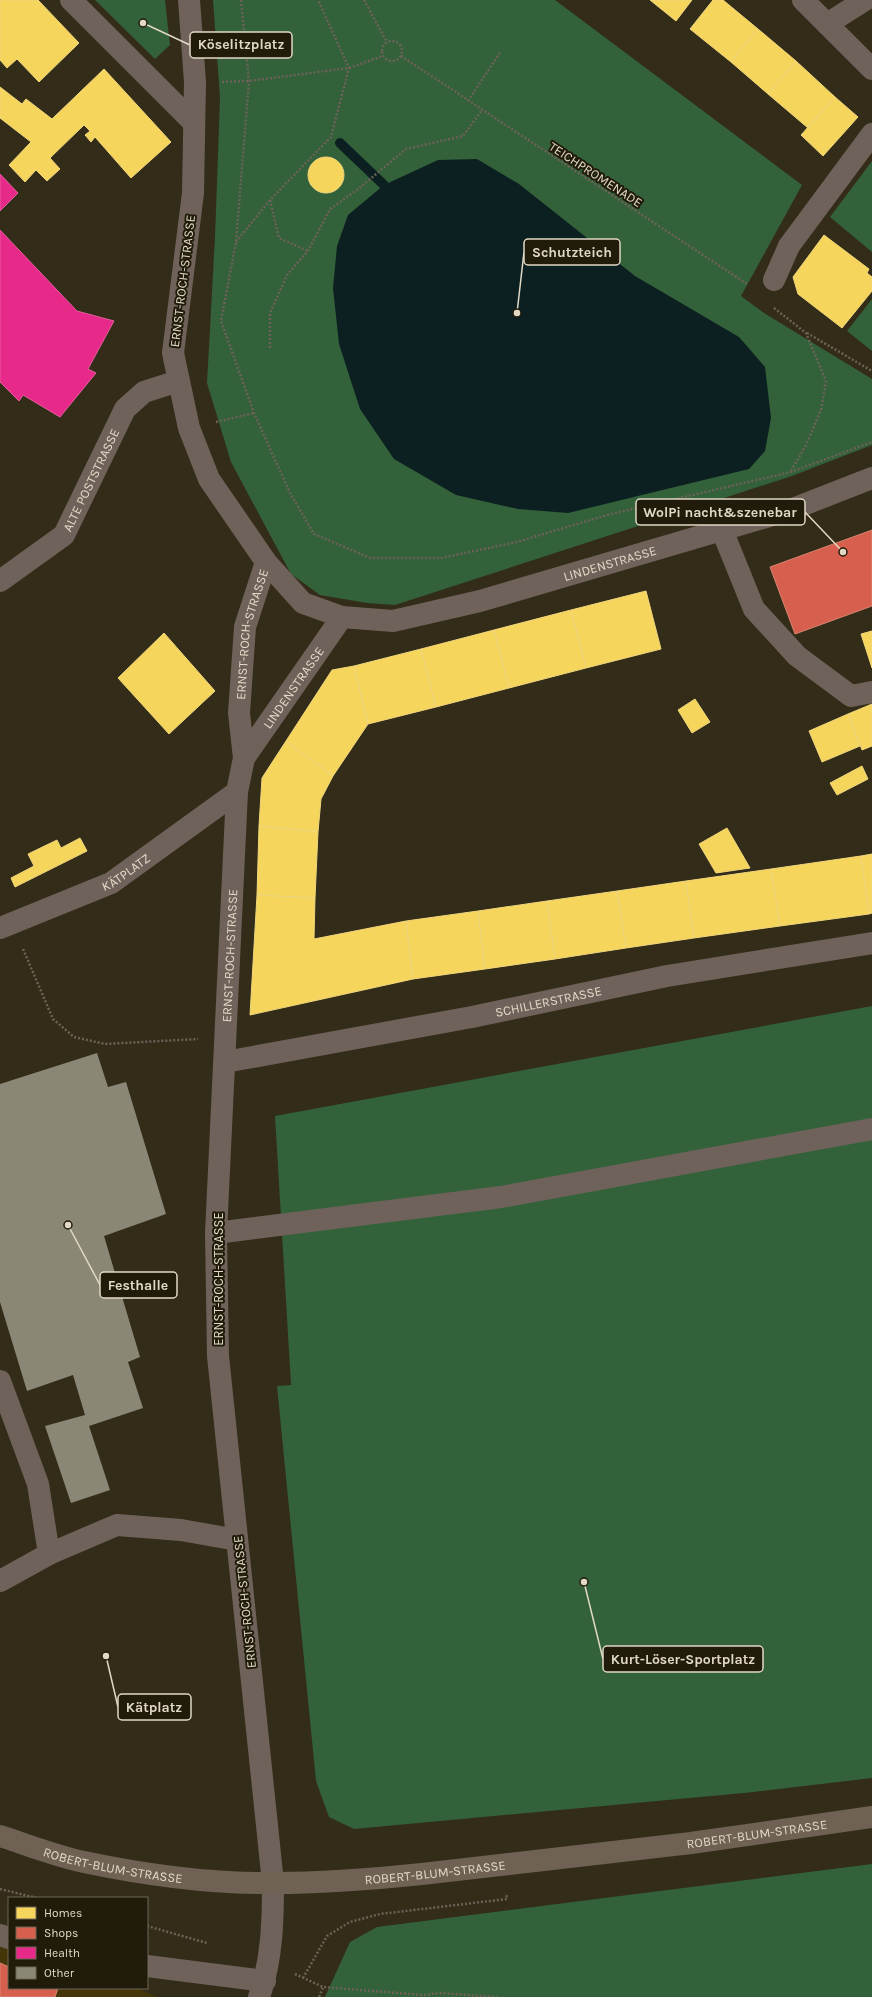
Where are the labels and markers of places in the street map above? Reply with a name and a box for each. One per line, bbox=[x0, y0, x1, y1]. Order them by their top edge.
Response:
callout: Köselitzplatz bbox=[190, 32, 292, 58]
callout: Schutzteich bbox=[524, 239, 620, 265]
callout: WolPi nacht&szenebar bbox=[636, 499, 805, 525]
callout: Festhalle bbox=[100, 1272, 177, 1298]
callout: Kurt-Löser-Sportplatz bbox=[603, 1646, 763, 1672]
callout: Kätplatz bbox=[118, 1694, 191, 1720]

